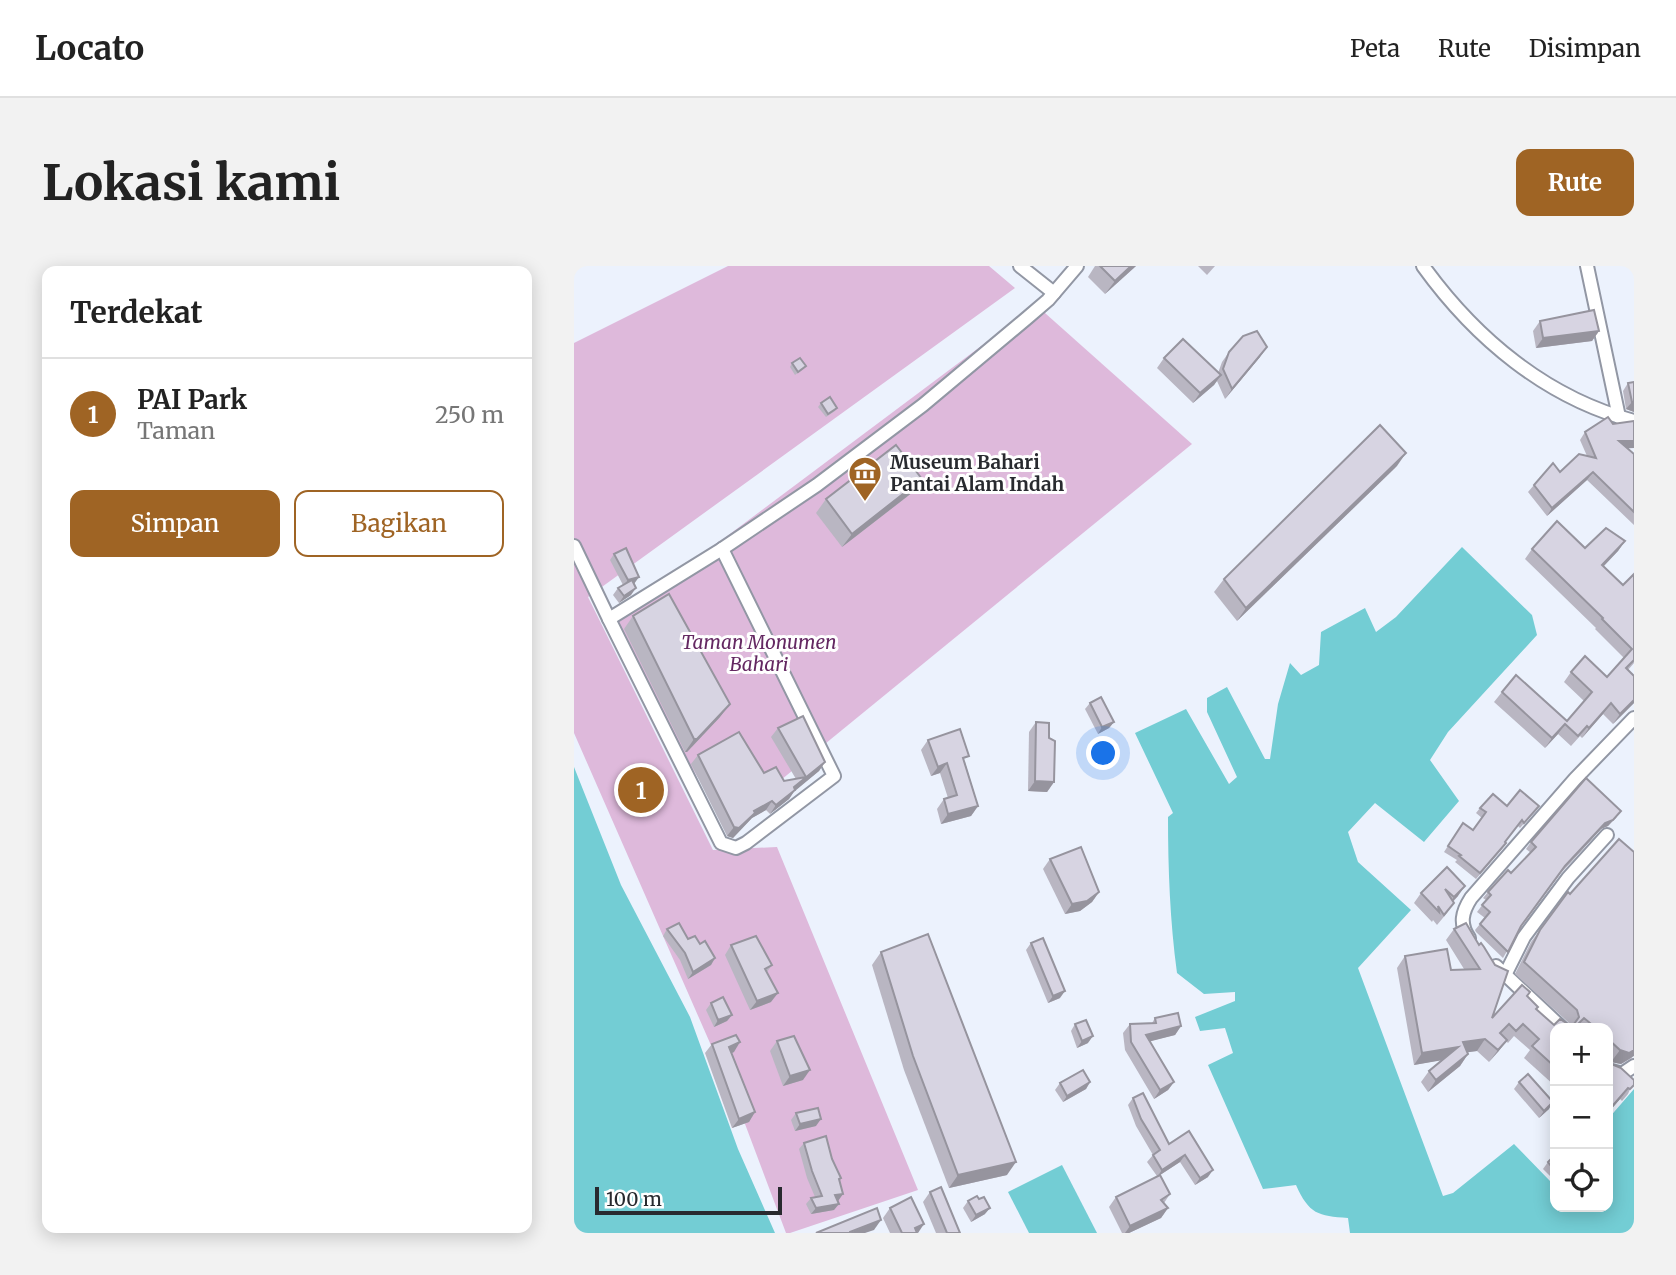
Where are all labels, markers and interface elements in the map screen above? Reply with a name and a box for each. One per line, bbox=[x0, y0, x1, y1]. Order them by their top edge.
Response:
text: Locato bbox=[35, 28, 144, 69]
text: Peta bbox=[1350, 33, 1400, 64]
text: Rute bbox=[1438, 33, 1491, 64]
text: Disimpan bbox=[1529, 33, 1641, 64]
button: Rute bbox=[1516, 149, 1634, 216]
text: Lokasi kami bbox=[42, 152, 340, 213]
text: Terdekat bbox=[70, 293, 203, 331]
text: PAI Park bbox=[137, 383, 247, 416]
text: 1 bbox=[88, 400, 98, 429]
text: 250 m bbox=[435, 400, 504, 429]
text: Taman bbox=[137, 416, 215, 445]
place label: Museum Bahari Pantai Alam Indah bbox=[890, 450, 1064, 496]
museum icon: Museum Bahari Pantai Alam Indah bbox=[846, 454, 884, 503]
button: Simpan bbox=[70, 490, 280, 557]
button: Bagikan bbox=[294, 490, 504, 557]
park label: Taman Monumen Bahari bbox=[682, 630, 836, 676]
your location bbox=[1086, 736, 1120, 770]
pin: 1 bbox=[618, 764, 664, 816]
map controls bbox=[1550, 1023, 1613, 1212]
button: + bbox=[1550, 1023, 1613, 1086]
button: − bbox=[1550, 1086, 1613, 1149]
button: locate bbox=[1550, 1149, 1613, 1212]
scale bar bbox=[595, 1184, 782, 1216]
text: 100 m bbox=[606, 1187, 662, 1211]

